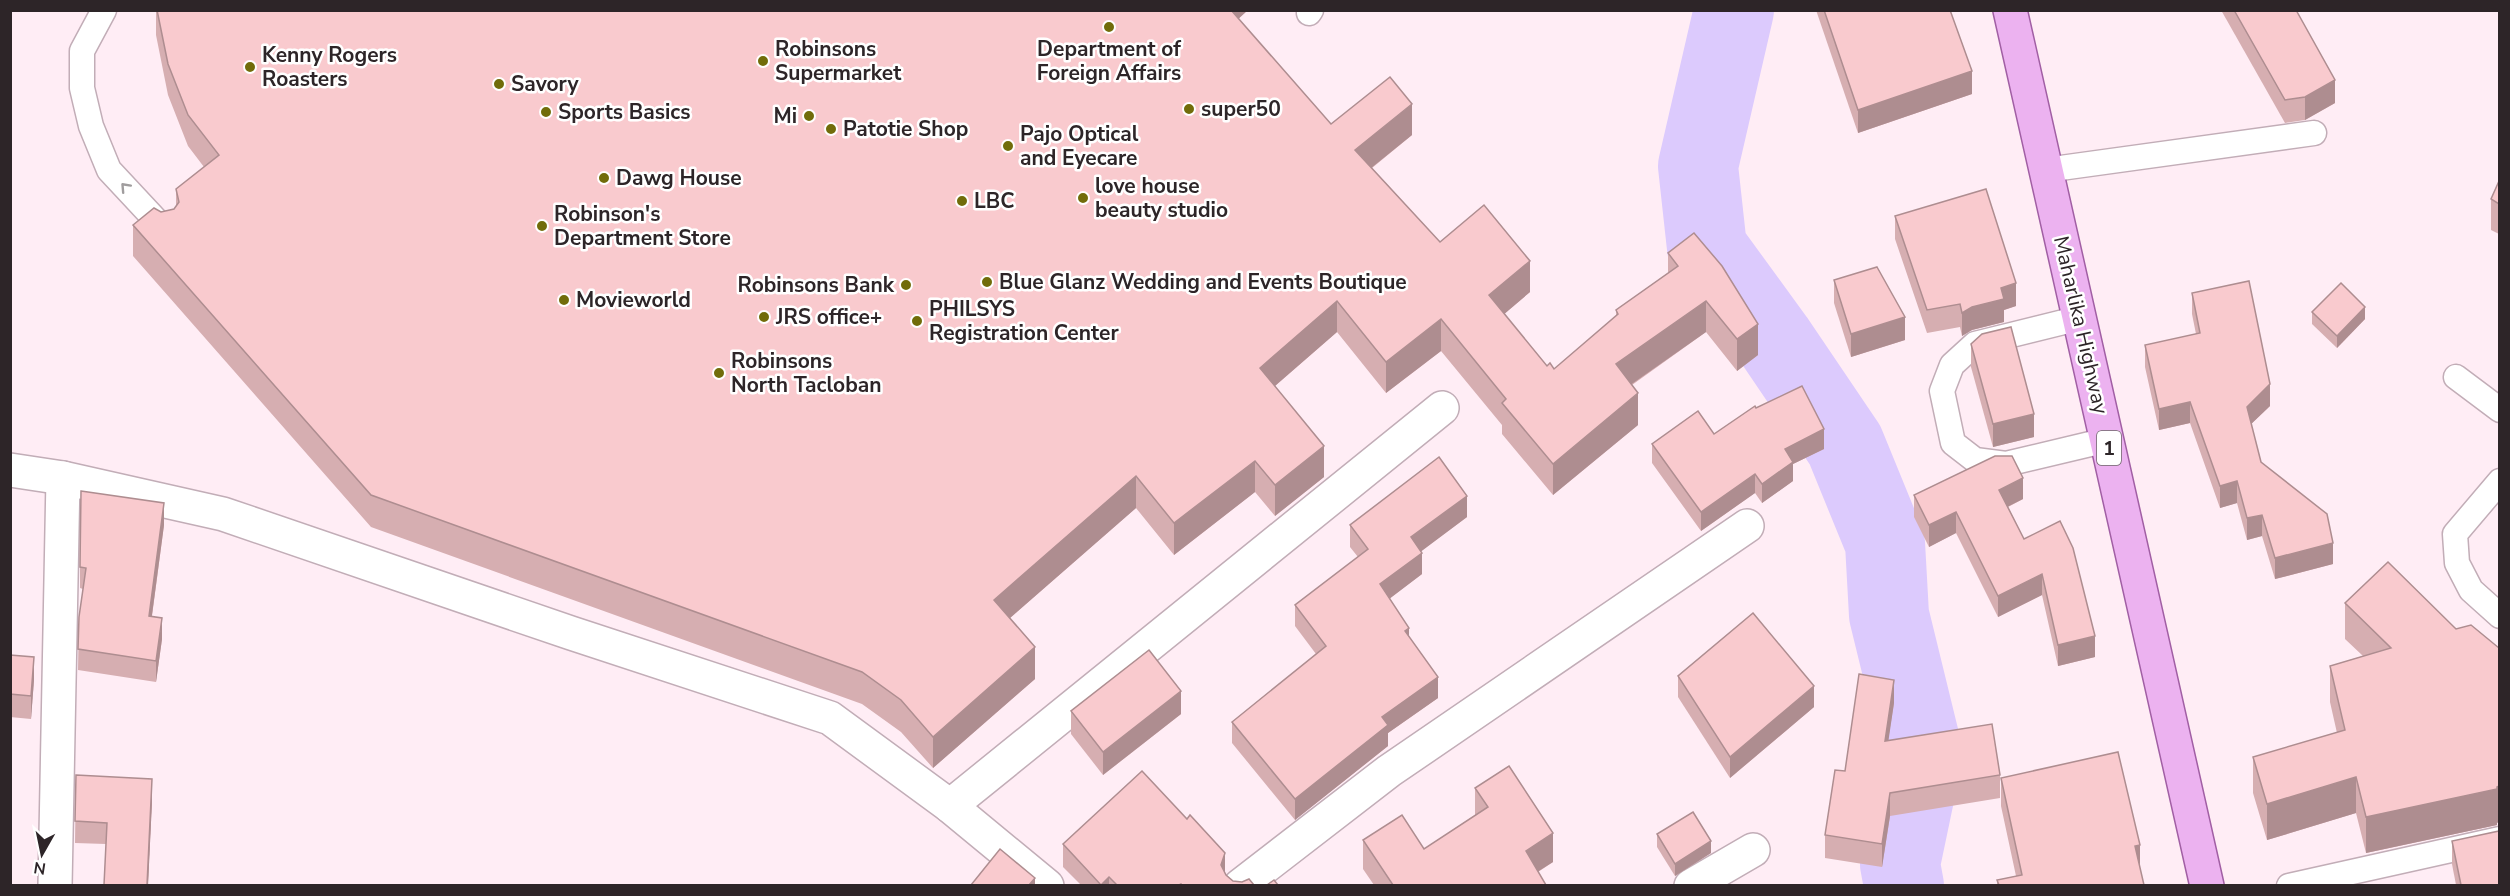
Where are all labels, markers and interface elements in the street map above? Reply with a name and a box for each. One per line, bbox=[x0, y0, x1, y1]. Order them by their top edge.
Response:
marker: Department of Foreign Affairs bbox=[1102, 20, 1116, 34]
place label: Robinsons Supermarket bbox=[775, 35, 902, 87]
place label: Department of Foreign Affairs bbox=[1037, 35, 1181, 87]
place label: Kenny Rogers Roasters bbox=[262, 41, 397, 93]
marker: Robinsons Supermarket bbox=[756, 54, 770, 68]
marker: Kenny Rogers Roasters bbox=[243, 60, 257, 74]
place label: Savory bbox=[511, 70, 579, 98]
marker: Savory bbox=[492, 77, 506, 91]
place label: super50 bbox=[1201, 95, 1281, 123]
place label: Sports Basics bbox=[558, 98, 690, 126]
place label: Mi bbox=[773, 102, 797, 130]
marker: super50 bbox=[1182, 102, 1196, 116]
marker: Sports Basics bbox=[539, 105, 553, 119]
marker: Mi bbox=[802, 109, 816, 123]
place label: Patotie Shop bbox=[843, 115, 968, 143]
place label: Pajo Optical and Eyecare bbox=[1020, 120, 1139, 172]
marker: Patotie Shop bbox=[824, 122, 838, 136]
marker: Pajo Optical and Eyecare bbox=[1001, 139, 1015, 153]
place label: Dawg House bbox=[616, 164, 742, 192]
marker: Dawg House bbox=[597, 171, 611, 185]
place label: love house beauty studio bbox=[1095, 172, 1228, 224]
one-way arrow bbox=[121, 183, 132, 194]
place label: LBC bbox=[974, 187, 1015, 215]
marker: love house beauty studio bbox=[1076, 191, 1090, 205]
marker: LBC bbox=[955, 194, 969, 208]
place label: Robinson's Department Store bbox=[554, 200, 731, 252]
marker: Robinson's Department Store bbox=[535, 219, 549, 233]
street label: Maharlika Highway bbox=[2047, 233, 2115, 417]
place label: Blue Glanz Wedding and Events Boutique bbox=[999, 268, 1407, 296]
place label: Robinsons Bank bbox=[738, 271, 895, 299]
marker: Blue Glanz Wedding and Events Boutique bbox=[980, 275, 994, 289]
marker: Robinsons Bank bbox=[899, 278, 913, 292]
place label: Movieworld bbox=[576, 286, 691, 314]
marker: Movieworld bbox=[557, 293, 571, 307]
place label: PHILSYS Registration Center bbox=[929, 295, 1119, 347]
place label: JRS office+ bbox=[775, 303, 882, 331]
marker: JRS office+ bbox=[757, 310, 771, 324]
marker: PHILSYS Registration Center bbox=[910, 314, 924, 328]
place label: Robinsons North Tacloban bbox=[731, 347, 882, 399]
marker: Robinsons North Tacloban bbox=[712, 366, 726, 380]
road number: 1 bbox=[2097, 431, 2121, 465]
north arrow bbox=[12, 824, 72, 884]
text: N bbox=[32, 856, 47, 880]

